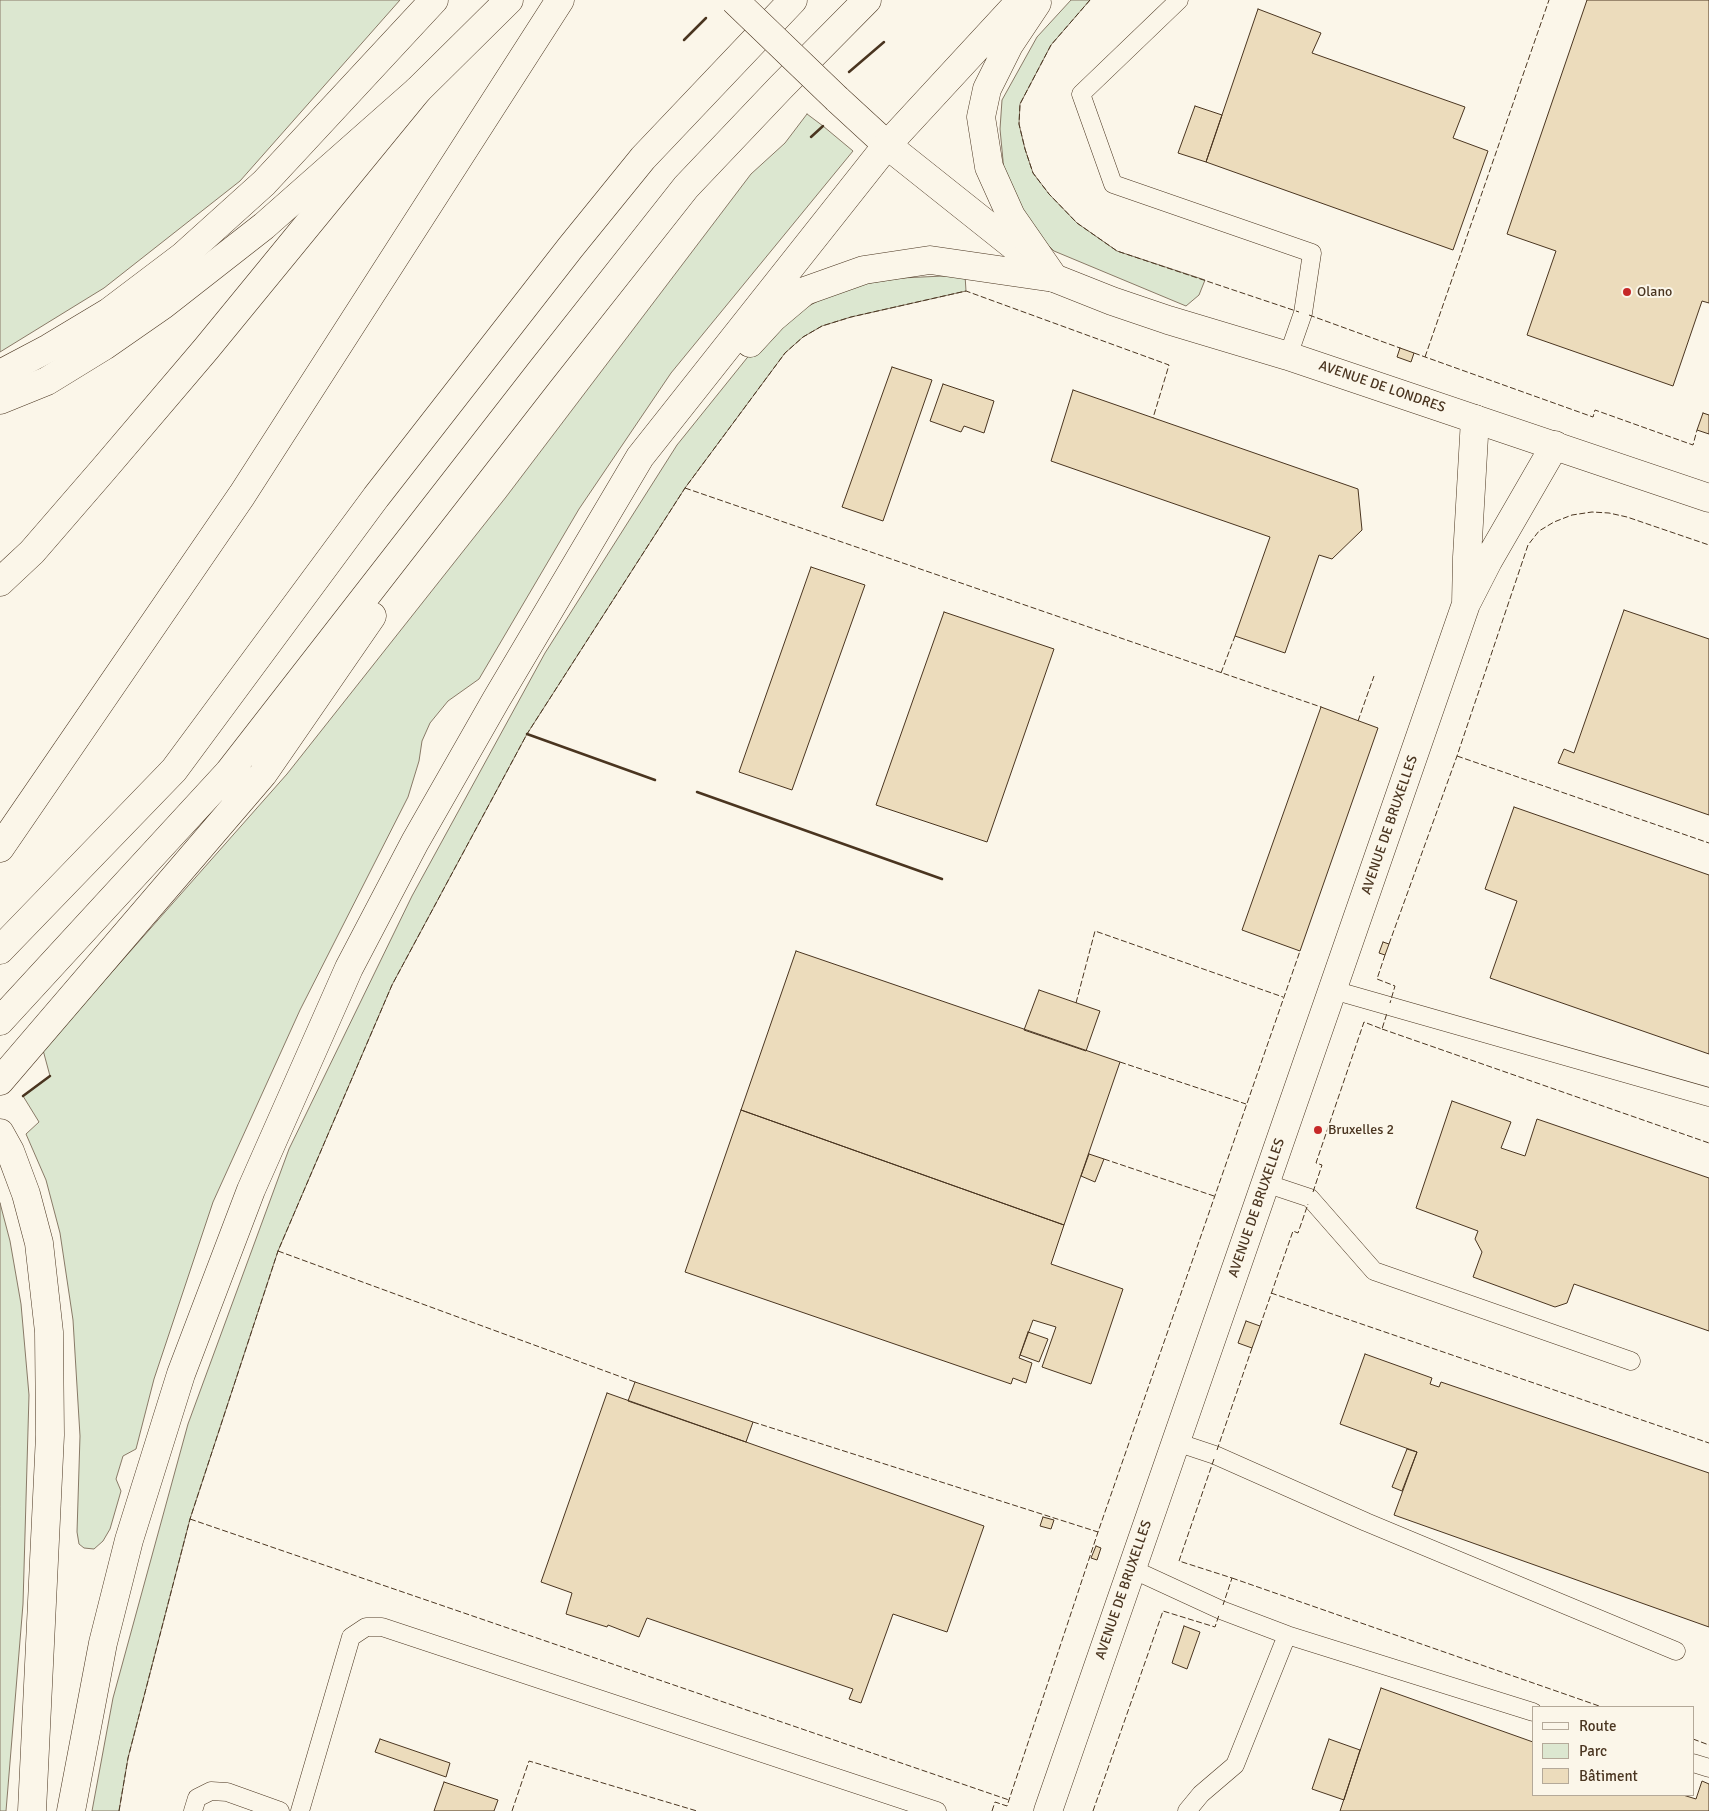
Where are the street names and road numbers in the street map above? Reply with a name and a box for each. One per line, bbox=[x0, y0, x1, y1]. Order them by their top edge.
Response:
street label: AVENUE DE LONDRES bbox=[1317, 357, 1447, 417]
street label: AVENUE DE BRUXELLES bbox=[1358, 753, 1422, 897]
street label: AVENUE DE BRUXELLES bbox=[1225, 1136, 1289, 1280]
street label: AVENUE DE BRUXELLES bbox=[1092, 1518, 1156, 1662]

